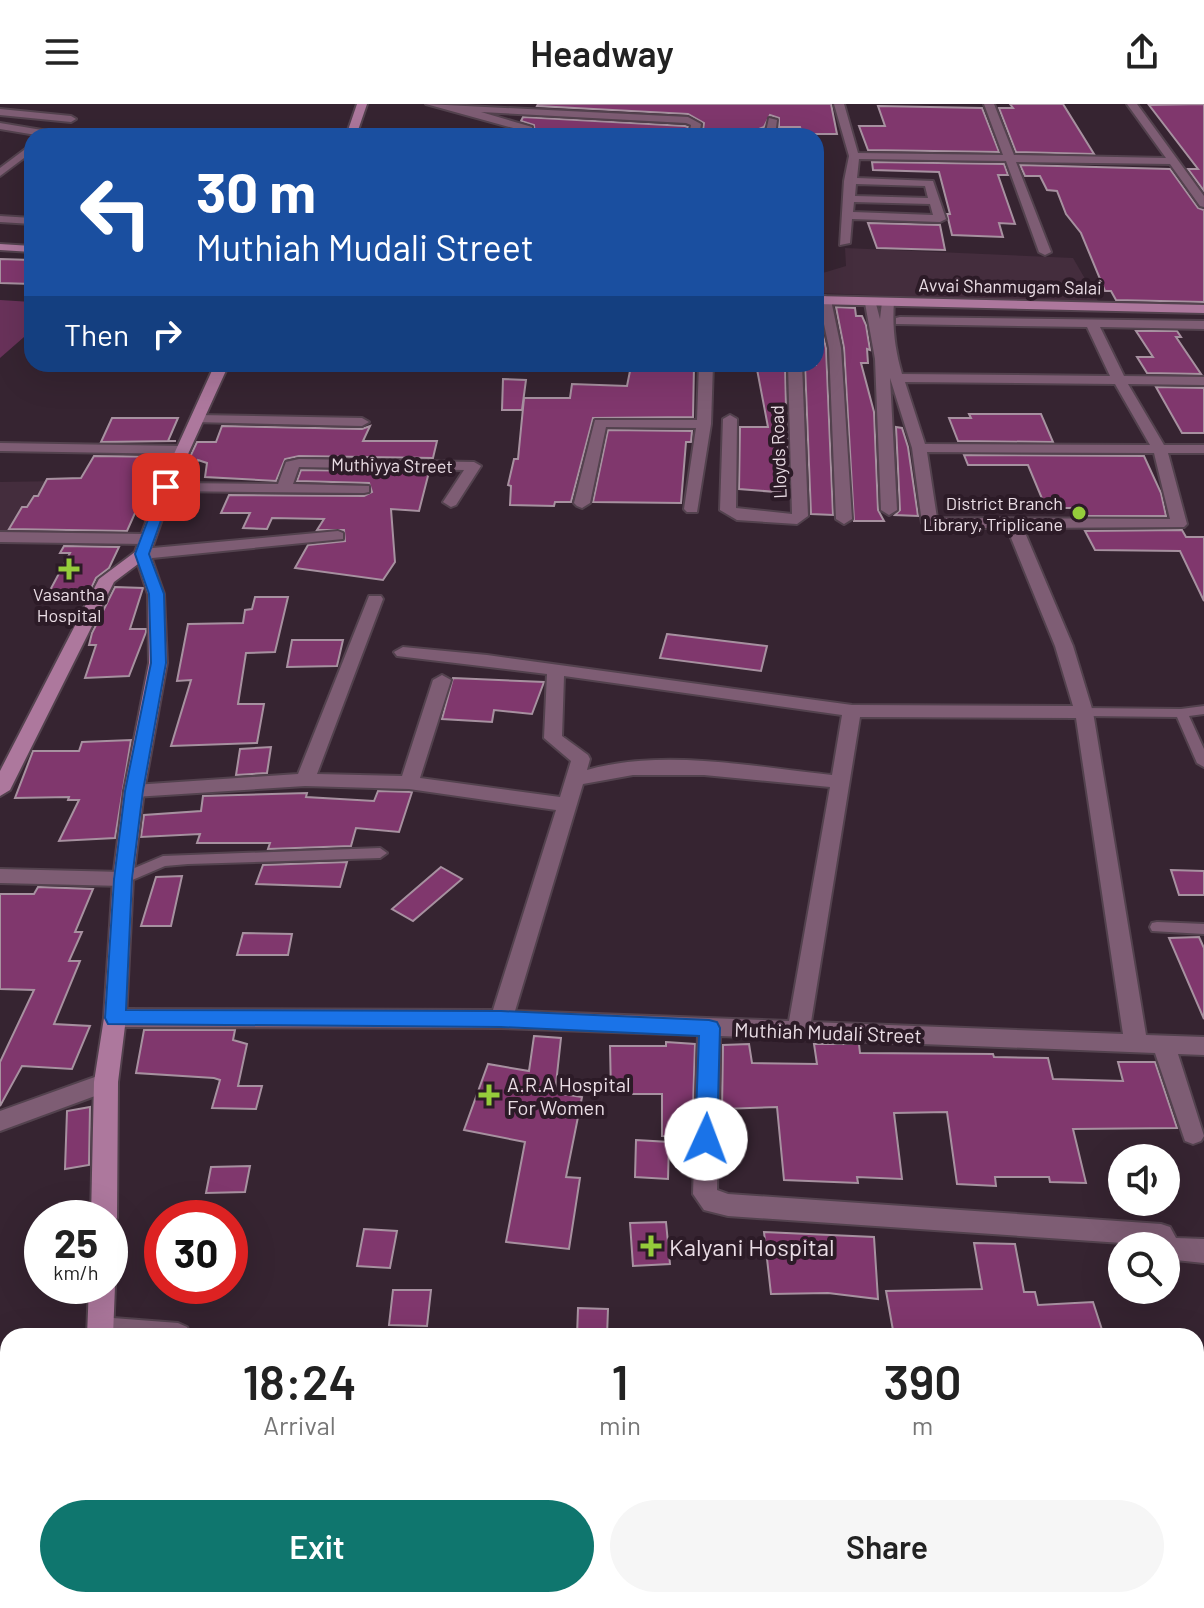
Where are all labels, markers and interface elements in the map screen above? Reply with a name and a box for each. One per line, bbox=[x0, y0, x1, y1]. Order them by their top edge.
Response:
icon: menu bbox=[40, 30, 84, 74]
icon: share bbox=[1120, 30, 1164, 74]
text: Headway bbox=[530, 31, 674, 74]
text: 30 m bbox=[196, 157, 316, 224]
icon: left bbox=[64, 160, 168, 264]
text: Muthiah Mudali Street bbox=[196, 225, 534, 268]
street label: Avvai Shanmugam Salai bbox=[918, 273, 1102, 299]
icon: right bbox=[145, 312, 189, 356]
text: Then bbox=[64, 316, 129, 352]
street label: Lloyds Road bbox=[765, 405, 791, 499]
pin bbox=[132, 453, 200, 521]
street label: Muthiyya Street bbox=[331, 453, 453, 477]
icon: arrive bbox=[144, 465, 188, 509]
place label: District Branch Library, Triplicane bbox=[923, 492, 1063, 535]
marker: District Branch Library, Triplicane bbox=[1070, 504, 1088, 522]
marker: Vasantha Hospital bbox=[58, 558, 80, 580]
place label: Vasantha Hospital bbox=[33, 583, 105, 626]
street label: Muthiah Mudali Street bbox=[734, 1017, 922, 1047]
place label: A.R.A Hospital For Women bbox=[507, 1072, 630, 1119]
marker: A.R.A Hospital For Women bbox=[478, 1084, 500, 1106]
position arrow bbox=[664, 1097, 748, 1181]
map controls bbox=[1108, 1144, 1180, 1304]
button: sound bbox=[1108, 1144, 1180, 1216]
speed limit sign: 30 bbox=[144, 1200, 248, 1304]
text: 25 bbox=[54, 1218, 98, 1266]
place label: Kalyani Hospital bbox=[669, 1232, 835, 1261]
button: search bbox=[1108, 1232, 1180, 1304]
marker: Kalyani Hospital bbox=[640, 1235, 662, 1257]
text: km/h bbox=[53, 1260, 99, 1284]
text: 18:24 bbox=[242, 1352, 357, 1410]
text: 1 bbox=[612, 1352, 628, 1410]
text: 390 bbox=[883, 1352, 962, 1410]
text: Arrival bbox=[263, 1409, 336, 1440]
text: min bbox=[599, 1409, 641, 1440]
text: m bbox=[912, 1409, 933, 1440]
button: Exit bbox=[40, 1500, 594, 1592]
button: Share bbox=[610, 1500, 1164, 1592]

